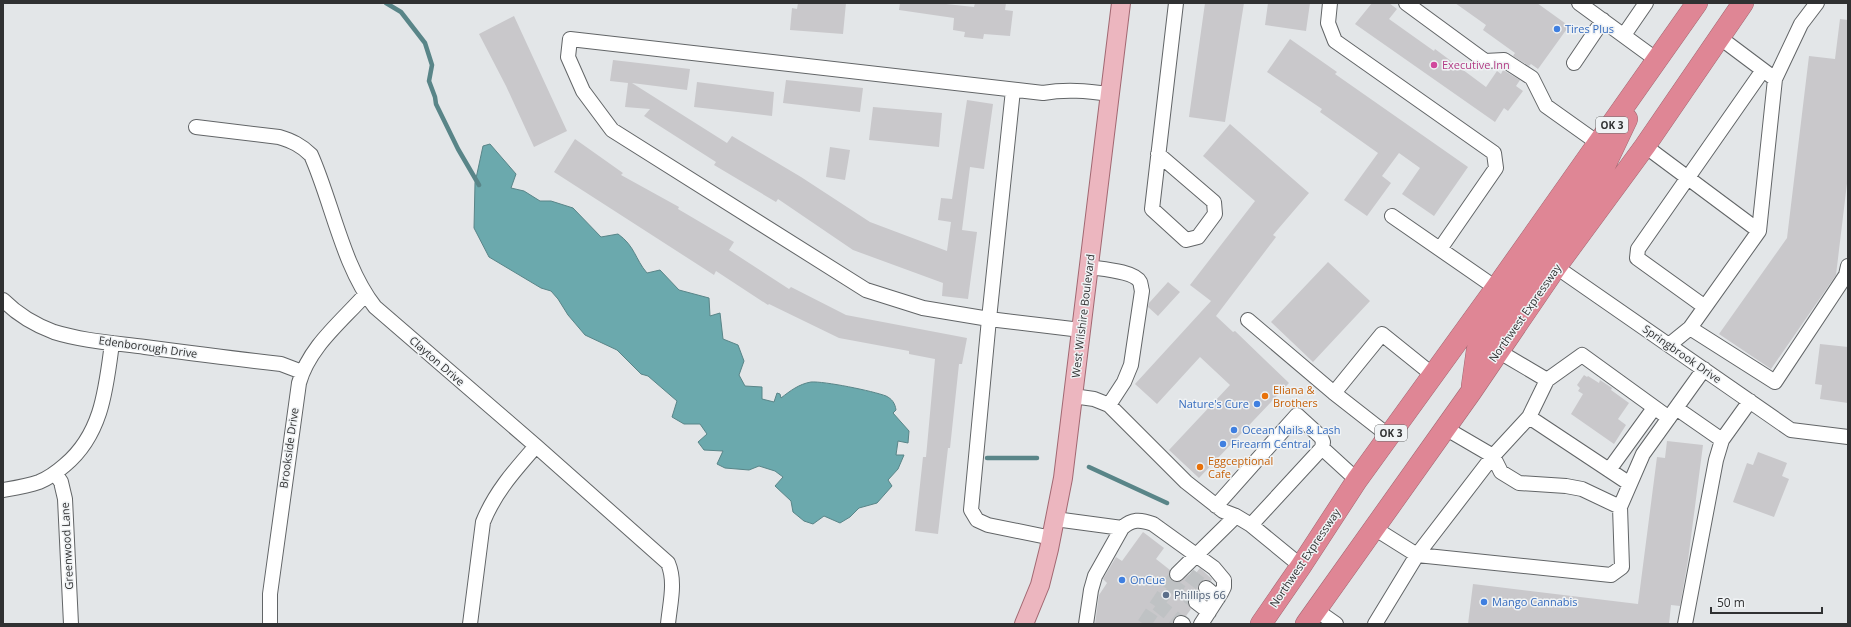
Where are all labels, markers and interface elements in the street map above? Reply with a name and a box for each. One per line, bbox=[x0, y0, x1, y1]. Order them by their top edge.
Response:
place label: Tires Plus bbox=[1565, 21, 1614, 36]
marker: Tires Plus bbox=[1552, 24, 1562, 34]
place label: Executive Inn bbox=[1442, 57, 1510, 72]
marker: Executive Inn bbox=[1429, 60, 1439, 70]
road number: OK 3 bbox=[1596, 117, 1628, 133]
street label: West Wilshire Boulevard bbox=[1067, 253, 1098, 379]
street label: Northwest Expressway bbox=[1485, 260, 1564, 365]
street label: Springbrook Drive bbox=[1640, 321, 1725, 386]
street label: Edenborough Drive bbox=[98, 332, 198, 361]
street label: Clayton Drive bbox=[407, 333, 468, 389]
place label: Eliana & Brothers bbox=[1273, 382, 1318, 410]
marker: Eliana & Brothers bbox=[1260, 391, 1270, 401]
place label: Nature's Cure bbox=[1178, 396, 1249, 411]
marker: Nature's Cure bbox=[1252, 399, 1262, 409]
street label: Brookside Drive bbox=[275, 407, 302, 489]
place label: Ocean Nails & Lash bbox=[1242, 422, 1340, 437]
marker: Ocean Nails & Lash bbox=[1229, 425, 1239, 435]
road number: OK 3 bbox=[1375, 425, 1407, 441]
place label: Firearm Central bbox=[1231, 436, 1311, 451]
marker: Firearm Central bbox=[1218, 439, 1228, 449]
place label: Eggceptional Cafe bbox=[1208, 453, 1273, 481]
marker: Eggceptional Cafe bbox=[1195, 462, 1205, 472]
street label: Greenwood Lane bbox=[57, 502, 76, 590]
street label: Northwest Expressway bbox=[1266, 505, 1344, 610]
place label: OnCue bbox=[1130, 572, 1165, 587]
marker: OnCue bbox=[1117, 575, 1127, 585]
place label: Phillips 66 bbox=[1174, 587, 1226, 602]
scale bar bbox=[1711, 589, 1822, 615]
marker: Phillips 66 bbox=[1161, 590, 1171, 600]
place label: Mango Cannabis bbox=[1492, 594, 1578, 609]
text: 50 m bbox=[1717, 594, 1745, 611]
marker: Mango Cannabis bbox=[1479, 597, 1489, 607]

